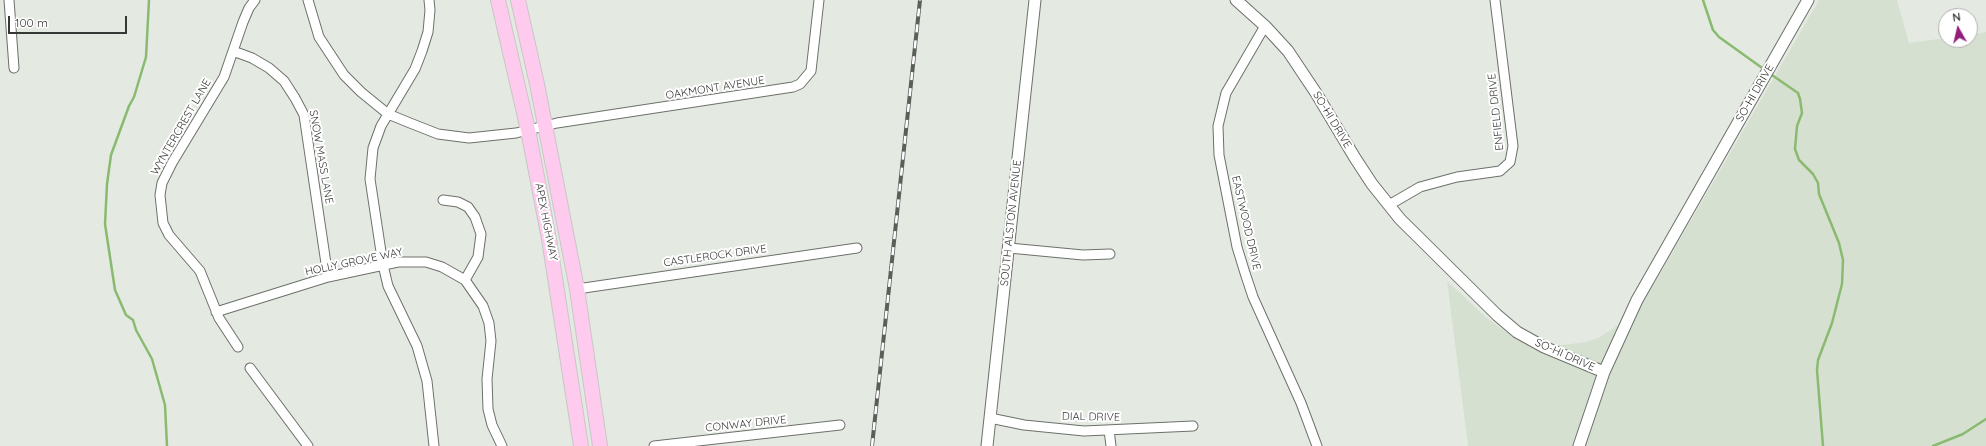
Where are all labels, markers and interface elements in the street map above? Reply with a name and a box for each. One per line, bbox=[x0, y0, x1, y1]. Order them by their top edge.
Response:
scale bar bbox=[10, 8, 129, 34]
north arrow bbox=[1938, 8, 1978, 48]
text: N bbox=[1951, 10, 1961, 25]
text: 100 m bbox=[15, 15, 48, 30]
street label: SO-HI DRIVE bbox=[1733, 62, 1777, 124]
street label: ENFIELD DRIVE bbox=[1485, 73, 1507, 151]
street label: OAKMONT AVENUE bbox=[665, 74, 765, 102]
street label: WYNTERCREST LANE bbox=[148, 77, 214, 177]
street label: SO-HI DRIVE bbox=[1310, 89, 1354, 151]
street label: SNOW MASS LANE bbox=[306, 109, 336, 205]
street label: SOUTH ALSTON AVENUE bbox=[998, 159, 1024, 287]
street label: EASTWOOD DRIVE bbox=[1229, 175, 1263, 271]
street label: APEX HIGHWAY bbox=[532, 182, 560, 262]
street label: CASTLEROCK DRIVE bbox=[663, 242, 767, 270]
street label: HOLLY GROVE WAY bbox=[304, 245, 404, 279]
street label: SO-HI DRIVE bbox=[1533, 336, 1597, 374]
street label: DIAL DRIVE bbox=[1062, 410, 1120, 424]
street label: CONWAY DRIVE bbox=[705, 413, 787, 435]

